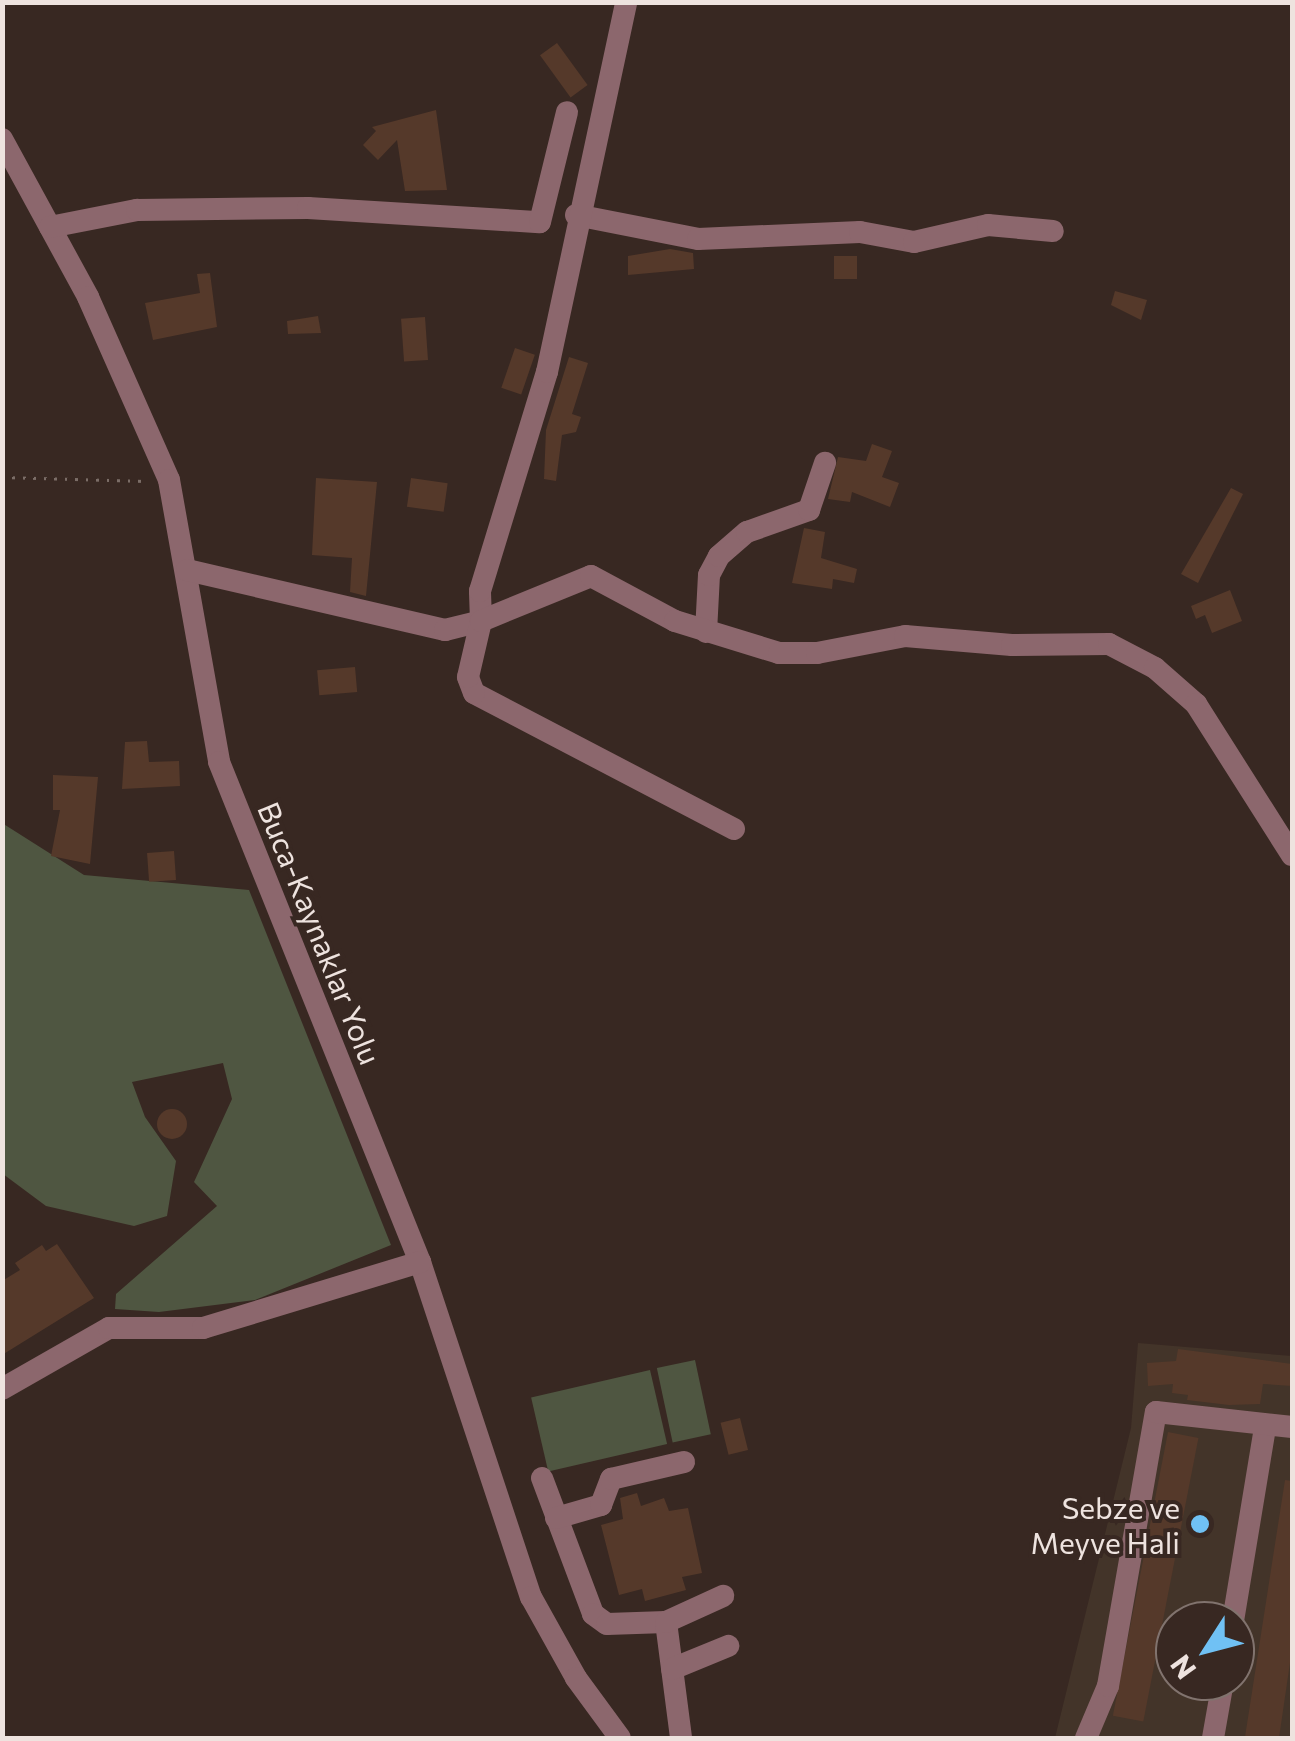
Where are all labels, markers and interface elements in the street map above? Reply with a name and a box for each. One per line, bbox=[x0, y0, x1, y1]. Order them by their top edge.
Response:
street label: Buca-Kaynaklar Yolu bbox=[251, 797, 389, 1069]
place label: Sebze ve Meyve Hali bbox=[1030, 1489, 1180, 1560]
marker: Sebze ve Meyve Hali bbox=[1189, 1513, 1211, 1535]
north arrow bbox=[1155, 1601, 1255, 1701]
text: N bbox=[1162, 1649, 1202, 1686]

